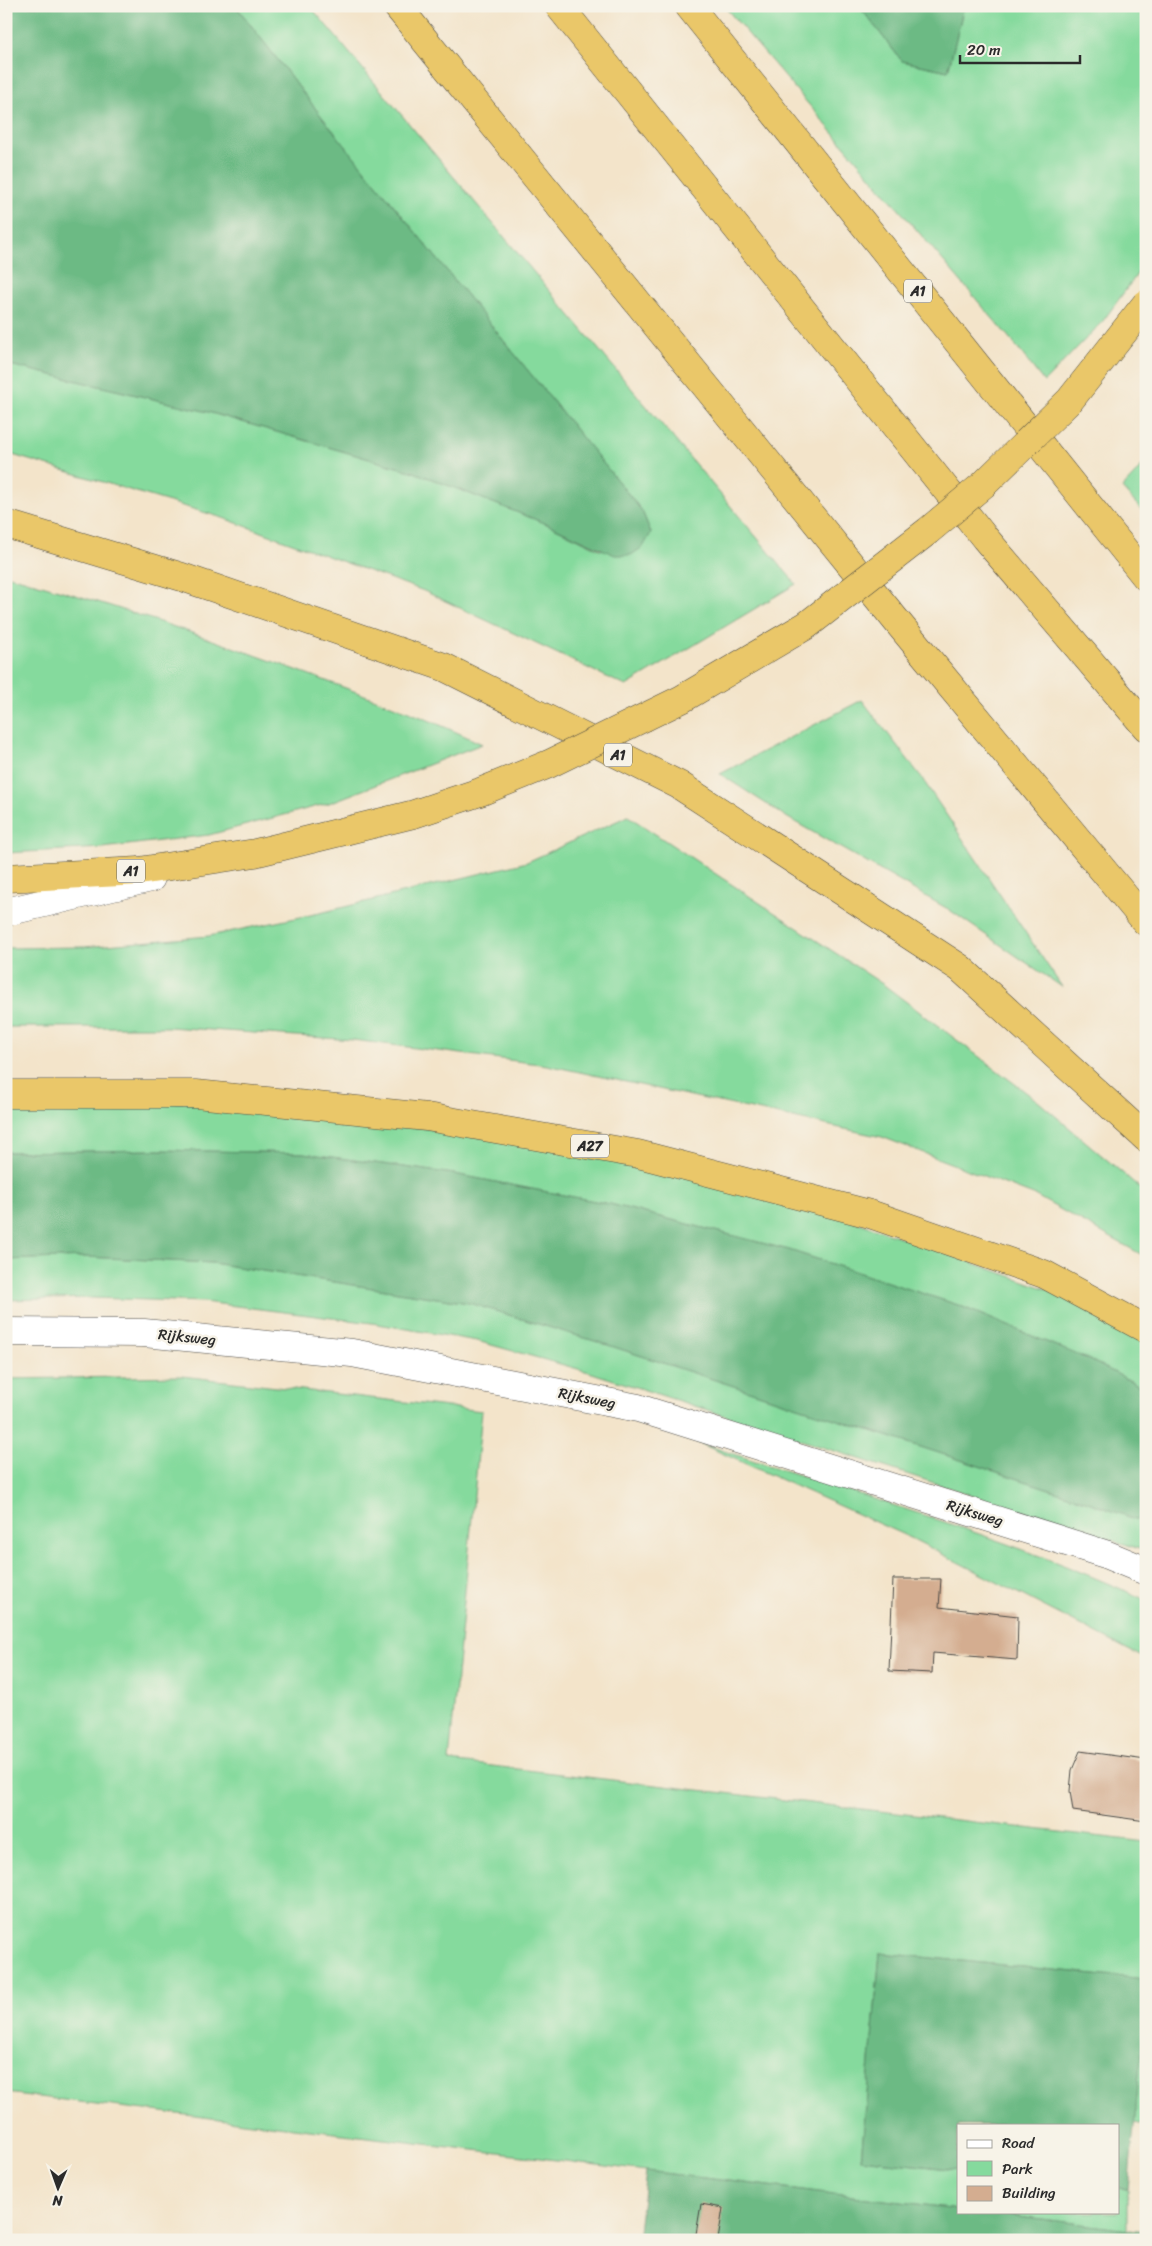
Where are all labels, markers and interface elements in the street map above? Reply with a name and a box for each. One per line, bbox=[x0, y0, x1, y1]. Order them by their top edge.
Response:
scale bar bbox=[960, 32, 1080, 64]
text: 20 m bbox=[967, 37, 1001, 63]
road number: A1 bbox=[904, 280, 932, 302]
road number: A1 bbox=[604, 744, 632, 766]
road number: A1 bbox=[117, 859, 145, 882]
road number: A27 bbox=[571, 1134, 609, 1158]
street label: Rijksweg bbox=[157, 1321, 218, 1353]
street label: Rijksweg bbox=[556, 1380, 618, 1416]
street label: Rijksweg bbox=[944, 1492, 1007, 1534]
legend bbox=[957, 2124, 1120, 2214]
text: Road bbox=[1002, 2130, 1035, 2156]
text: Park bbox=[1002, 2156, 1033, 2182]
north arrow bbox=[32, 2164, 82, 2214]
text: Building bbox=[1002, 2180, 1056, 2206]
text: N bbox=[52, 2188, 64, 2213]

